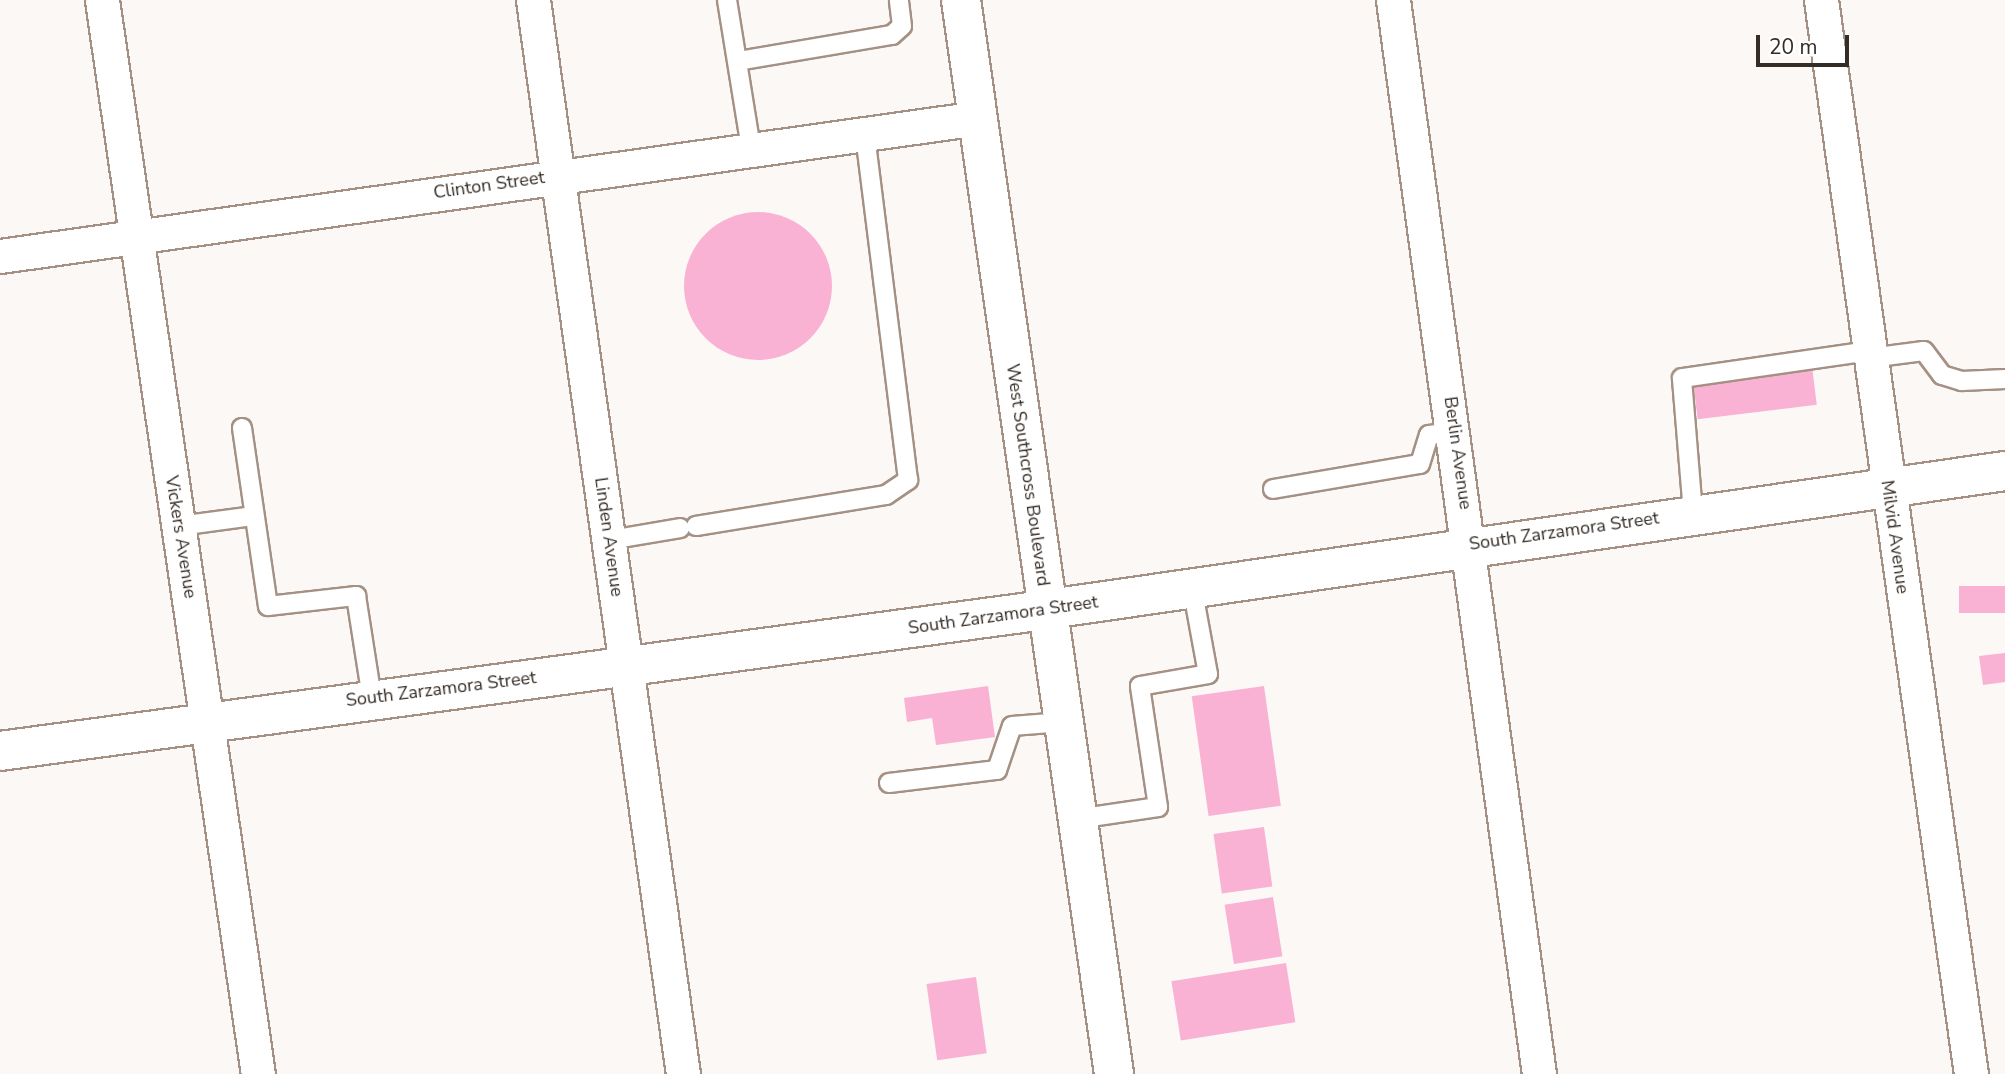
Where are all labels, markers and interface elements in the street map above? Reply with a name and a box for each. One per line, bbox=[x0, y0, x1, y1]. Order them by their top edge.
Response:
scale bar bbox=[1760, 21, 1853, 65]
text: 20 m bbox=[1769, 33, 1818, 61]
street label: Clinton Street bbox=[432, 167, 546, 203]
street label: West Southcross Boulevard bbox=[1002, 362, 1054, 588]
street label: Berlin Avenue bbox=[1439, 395, 1477, 511]
street label: Vickers Avenue bbox=[161, 474, 201, 600]
street label: Linden Avenue bbox=[590, 476, 628, 598]
street label: Milvid Avenue bbox=[1876, 479, 1914, 595]
street label: South Zarzamora Street bbox=[1468, 507, 1660, 555]
street label: South Zarzamora Street bbox=[907, 591, 1099, 639]
street label: South Zarzamora Street bbox=[345, 667, 537, 711]

